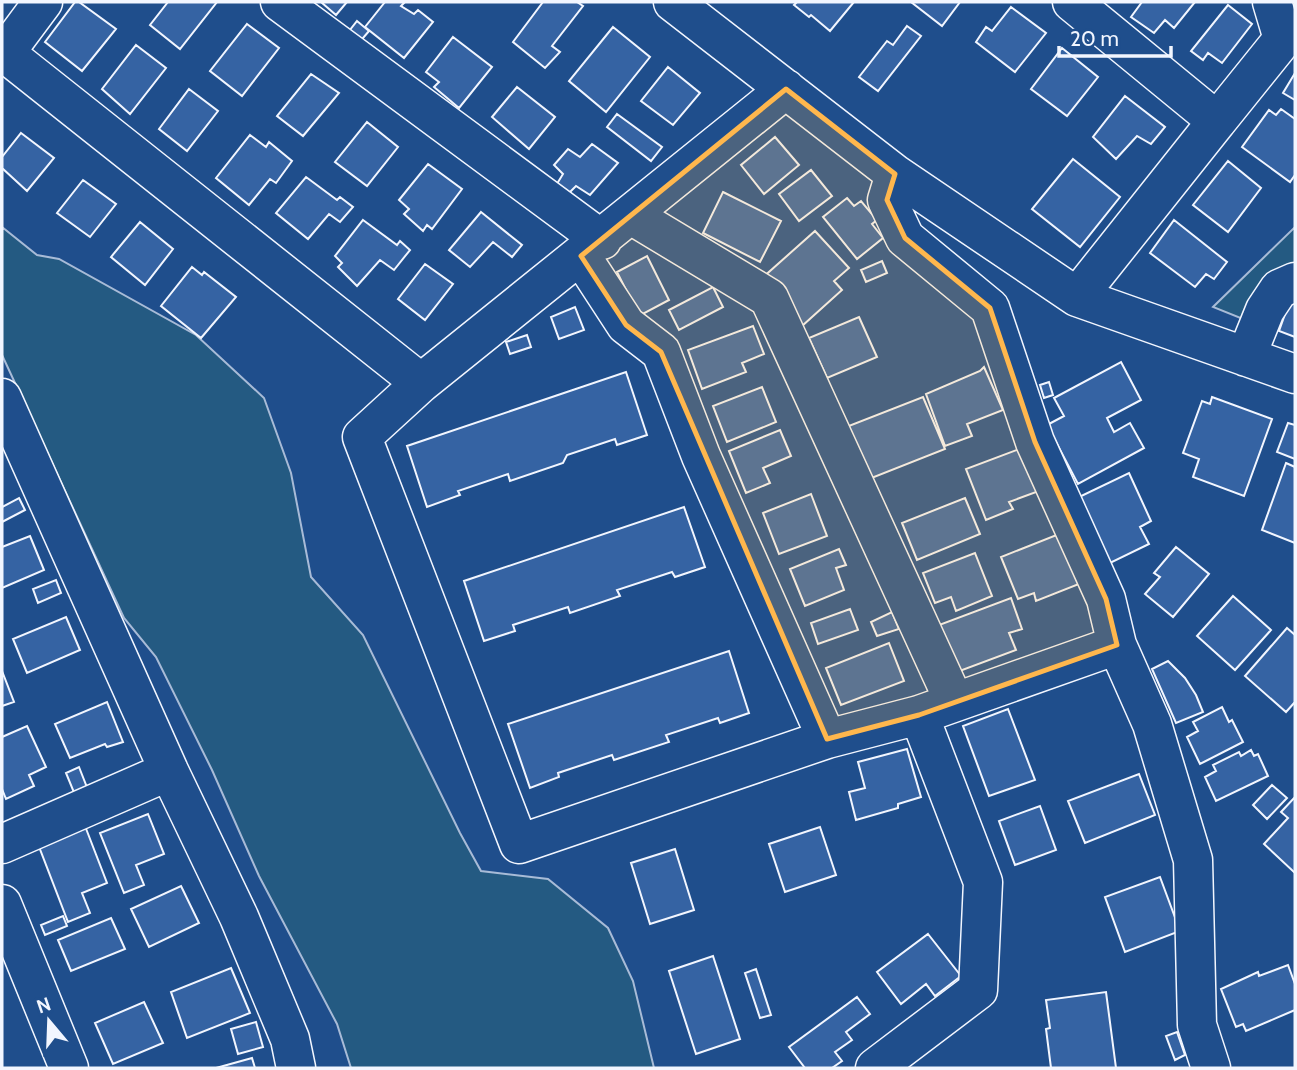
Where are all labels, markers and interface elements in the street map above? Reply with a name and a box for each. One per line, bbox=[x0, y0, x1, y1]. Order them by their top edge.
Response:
scale bar bbox=[1059, 14, 1171, 58]
text: 20 m bbox=[1070, 26, 1119, 51]
north arrow bbox=[14, 986, 84, 1056]
text: N bbox=[34, 992, 54, 1018]

